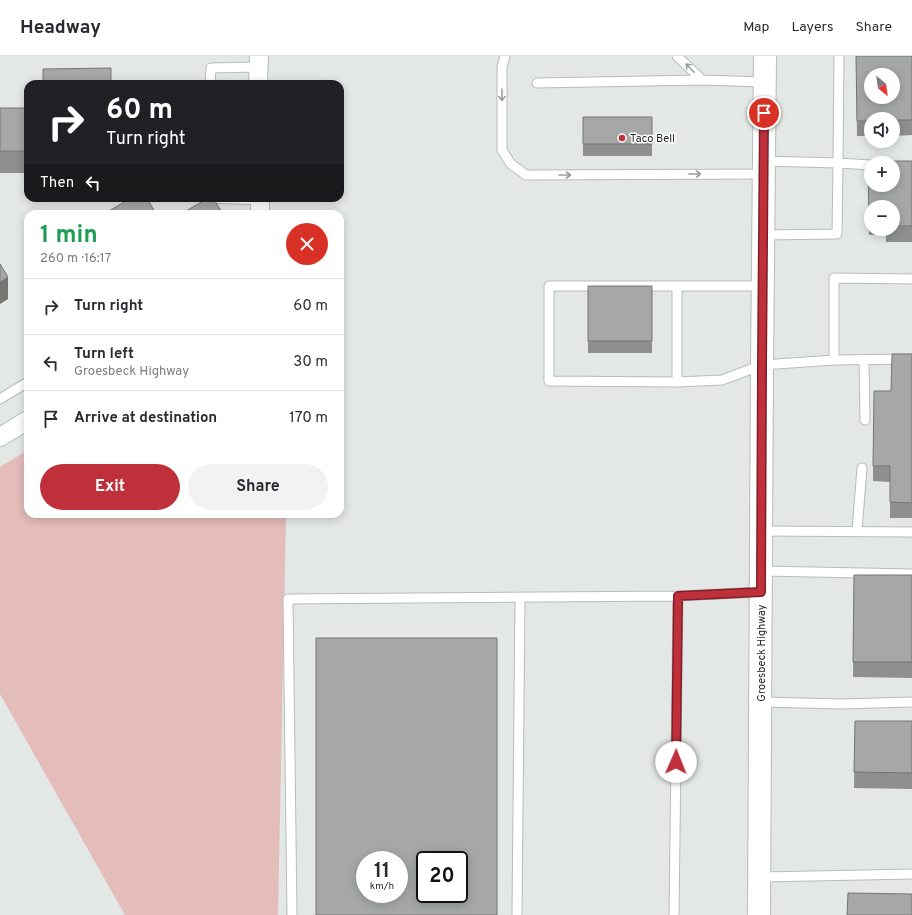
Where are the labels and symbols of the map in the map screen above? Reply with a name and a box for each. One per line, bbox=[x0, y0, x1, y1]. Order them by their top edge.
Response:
one-way arrow bbox=[685, 63, 695, 73]
north arrow bbox=[864, 68, 900, 104]
one-way arrow bbox=[498, 88, 506, 101]
pin bbox=[747, 96, 781, 130]
place label: Taco Bell bbox=[630, 132, 675, 146]
marker: Taco Bell bbox=[617, 133, 627, 143]
one-way arrow bbox=[688, 170, 701, 178]
one-way arrow bbox=[558, 171, 571, 179]
street label: Groesbeck Highway bbox=[755, 604, 769, 702]
position arrow bbox=[655, 741, 697, 783]
speed limit sign: 20 bbox=[416, 851, 468, 903]

